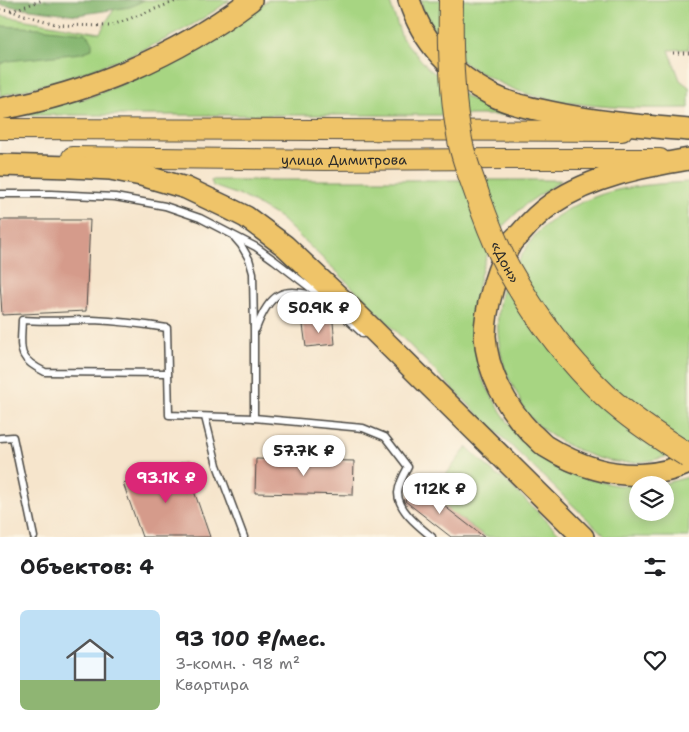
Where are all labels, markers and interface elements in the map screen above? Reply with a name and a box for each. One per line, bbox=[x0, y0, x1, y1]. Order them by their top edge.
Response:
street label: улица Димитрова bbox=[281, 150, 407, 169]
street label: «Дон» bbox=[487, 238, 524, 286]
pin: 50.9K ₽ bbox=[273, 292, 365, 334]
text: 50.9K ₽ bbox=[288, 297, 350, 318]
pin: 57.7K ₽ bbox=[258, 434, 350, 477]
text: 57.7K ₽ bbox=[273, 440, 335, 461]
pin: 93.1K ₽ bbox=[120, 462, 212, 504]
text: 93.1K ₽ bbox=[136, 467, 196, 488]
pin: 112K ₽ bbox=[399, 472, 481, 515]
map controls bbox=[629, 476, 674, 521]
button: layers bbox=[629, 476, 674, 521]
text: 112K ₽ bbox=[414, 478, 466, 499]
text: Объектов: 4 bbox=[20, 553, 154, 581]
icon: filters bbox=[641, 553, 669, 581]
text: 93 100 ₽/мес. bbox=[175, 625, 326, 653]
icon: home bbox=[60, 630, 120, 690]
icon: heart bbox=[641, 646, 669, 674]
text: 3-комн. · 98 m² bbox=[175, 653, 300, 674]
text: Квартира bbox=[175, 674, 249, 695]

